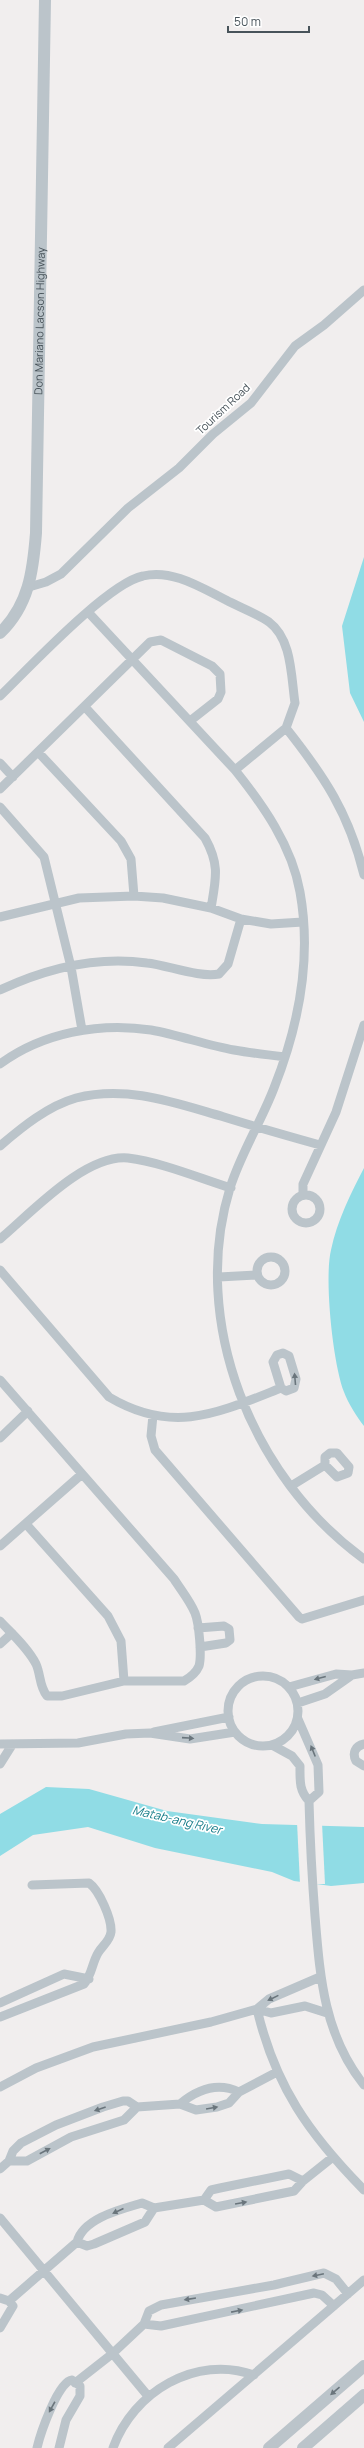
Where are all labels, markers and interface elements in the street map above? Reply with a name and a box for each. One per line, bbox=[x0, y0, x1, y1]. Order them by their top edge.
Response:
scale bar bbox=[228, 8, 309, 34]
text: 50 m bbox=[234, 13, 261, 30]
street label: Don Mariano Lacson Highway bbox=[30, 247, 48, 395]
street label: Tourism Road bbox=[192, 380, 253, 438]
one-way arrow bbox=[292, 1373, 298, 1385]
one-way arrow bbox=[314, 1675, 326, 1681]
one-way arrow bbox=[182, 1735, 195, 1741]
one-way arrow bbox=[309, 1744, 315, 1756]
water label: Matab-ang River bbox=[131, 1801, 225, 1838]
one-way arrow bbox=[267, 1995, 279, 2001]
one-way arrow bbox=[206, 2104, 218, 2110]
one-way arrow bbox=[94, 2106, 106, 2112]
one-way arrow bbox=[39, 2147, 51, 2154]
one-way arrow bbox=[235, 2199, 247, 2205]
one-way arrow bbox=[112, 2208, 124, 2214]
one-way arrow bbox=[311, 2272, 324, 2278]
one-way arrow bbox=[184, 2296, 196, 2302]
one-way arrow bbox=[231, 2308, 243, 2314]
one-way arrow bbox=[329, 2387, 340, 2396]
one-way arrow bbox=[48, 2401, 55, 2413]

